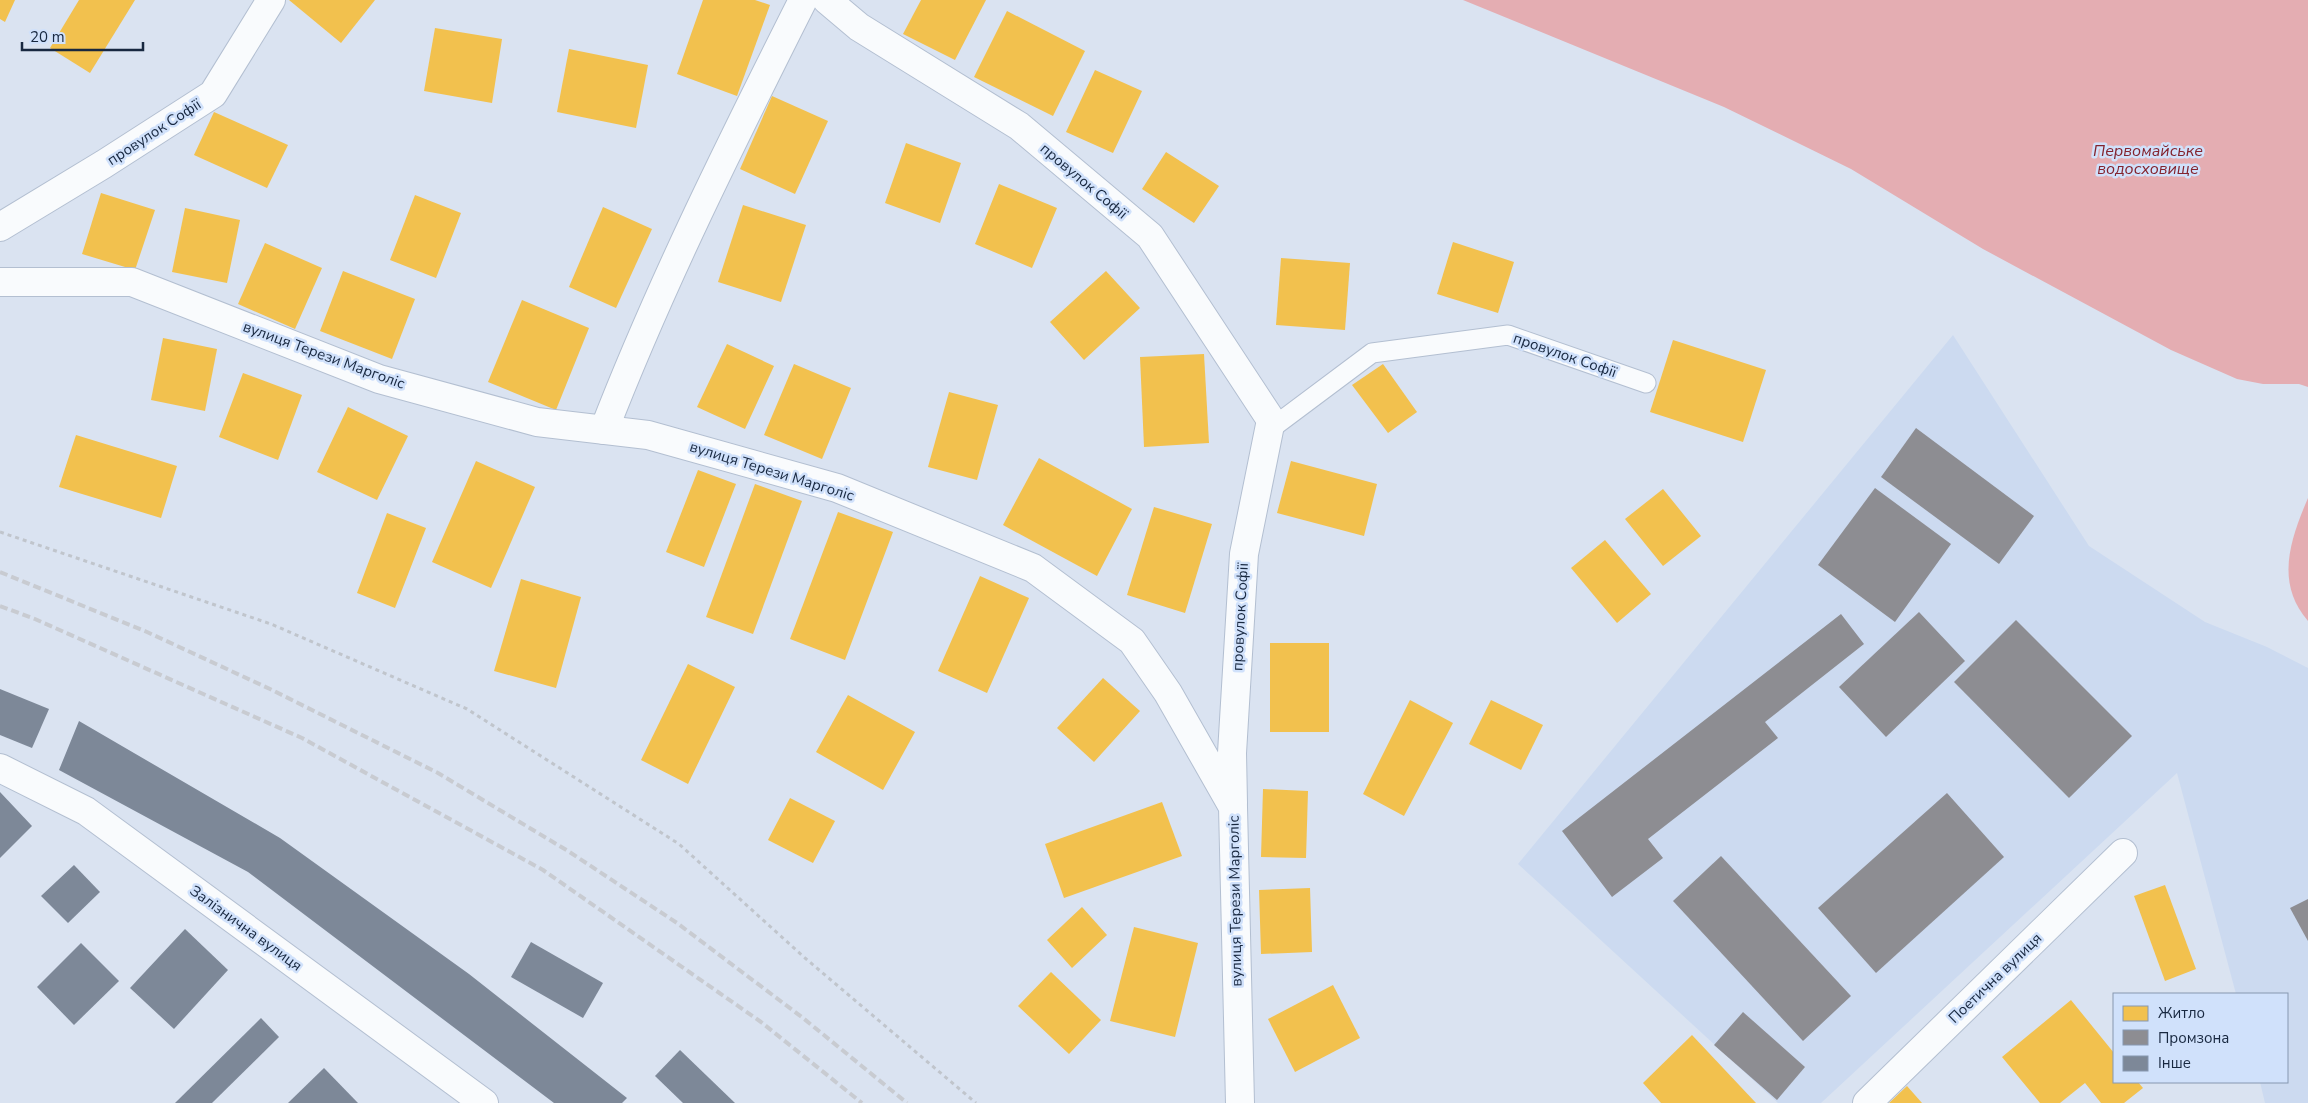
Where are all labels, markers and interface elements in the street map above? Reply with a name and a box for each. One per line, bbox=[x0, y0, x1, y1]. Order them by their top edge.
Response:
scale bar bbox=[22, 20, 144, 52]
text: 20 m bbox=[30, 27, 65, 47]
street label: провулок Софії bbox=[103, 94, 205, 170]
street label: провулок Софії bbox=[1036, 139, 1132, 224]
water label: Первомайське водосховище bbox=[2093, 140, 2203, 180]
street label: вулиця Терези Марголіс bbox=[240, 316, 408, 394]
street label: провулок Софії bbox=[1511, 328, 1620, 382]
street label: вулиця Терези Марголіс bbox=[687, 436, 857, 506]
street label: провулок Софії bbox=[1227, 562, 1253, 672]
street label: вулиця Терези Марголіс bbox=[1224, 815, 1246, 987]
street label: Залізнична вулиця bbox=[186, 881, 306, 975]
street label: Поетична вулиця bbox=[1944, 928, 2046, 1028]
legend bbox=[2113, 993, 2288, 1083]
text: Житло bbox=[2158, 1003, 2205, 1023]
text: Промзона bbox=[2158, 1028, 2229, 1048]
text: Інше bbox=[2158, 1053, 2191, 1073]

